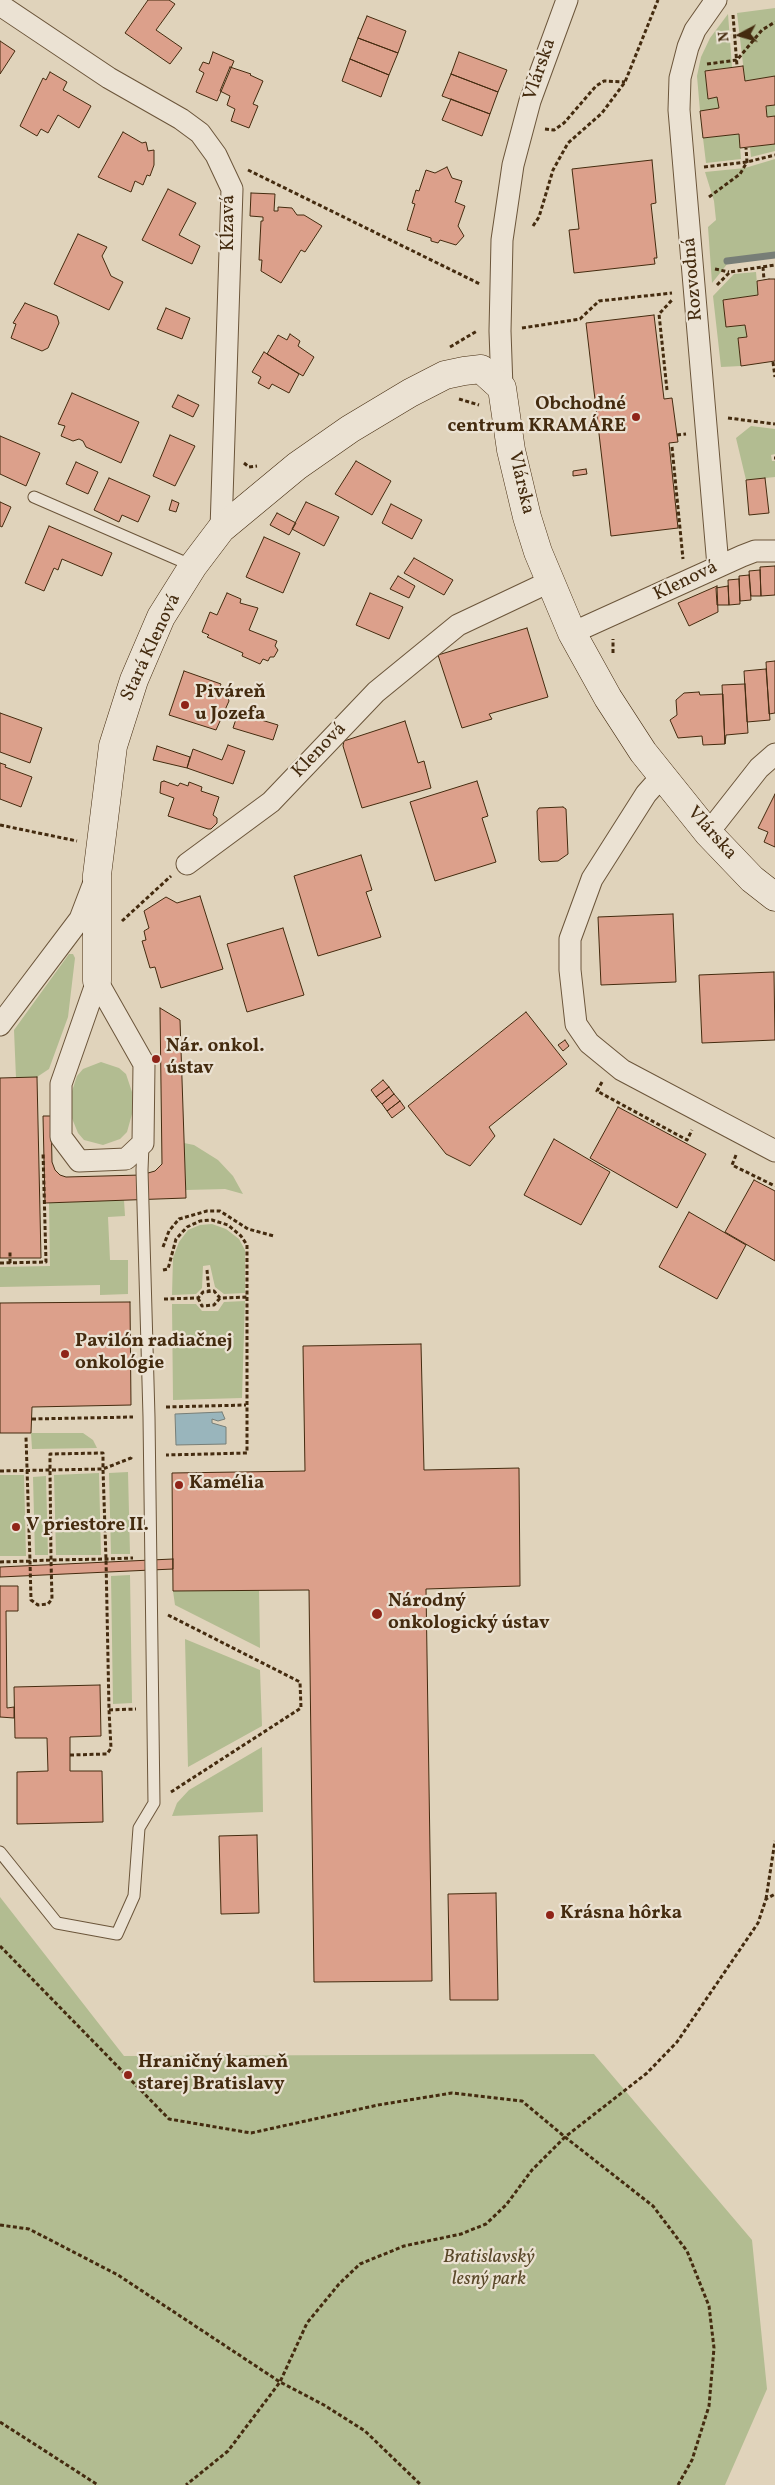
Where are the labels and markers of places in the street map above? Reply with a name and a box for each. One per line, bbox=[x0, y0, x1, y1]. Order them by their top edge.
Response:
place label: Obchodné centrum KRAMÁRE bbox=[447, 395, 626, 439]
marker: Obchodné centrum KRAMÁRE bbox=[630, 411, 642, 423]
place label: Piváreň u Jozefa bbox=[195, 683, 266, 727]
marker: Piváreň u Jozefa bbox=[179, 699, 191, 711]
place label: Nár. onkol. ústav bbox=[166, 1037, 265, 1081]
marker: Nár. onkol. ústav bbox=[150, 1053, 162, 1065]
place label: Pavilón radiačnej onkológie bbox=[75, 1332, 233, 1376]
marker: Pavilón radiačnej onkológie bbox=[59, 1348, 71, 1360]
place label: Kamélia bbox=[189, 1474, 264, 1496]
marker: Kamélia bbox=[173, 1479, 185, 1491]
place label: V priestore II. bbox=[26, 1516, 149, 1538]
marker: V priestore II. bbox=[10, 1521, 22, 1533]
place label: Národný onkologický ústav bbox=[388, 1592, 549, 1636]
marker: Národný onkologický ústav bbox=[370, 1607, 384, 1621]
place label: Krásna hôrka bbox=[560, 1904, 682, 1926]
marker: Krásna hôrka bbox=[544, 1909, 556, 1921]
place label: Hraničný kameň starej Bratislavy bbox=[138, 2053, 288, 2097]
marker: Hraničný kameň starej Bratislavy bbox=[122, 2069, 134, 2081]

